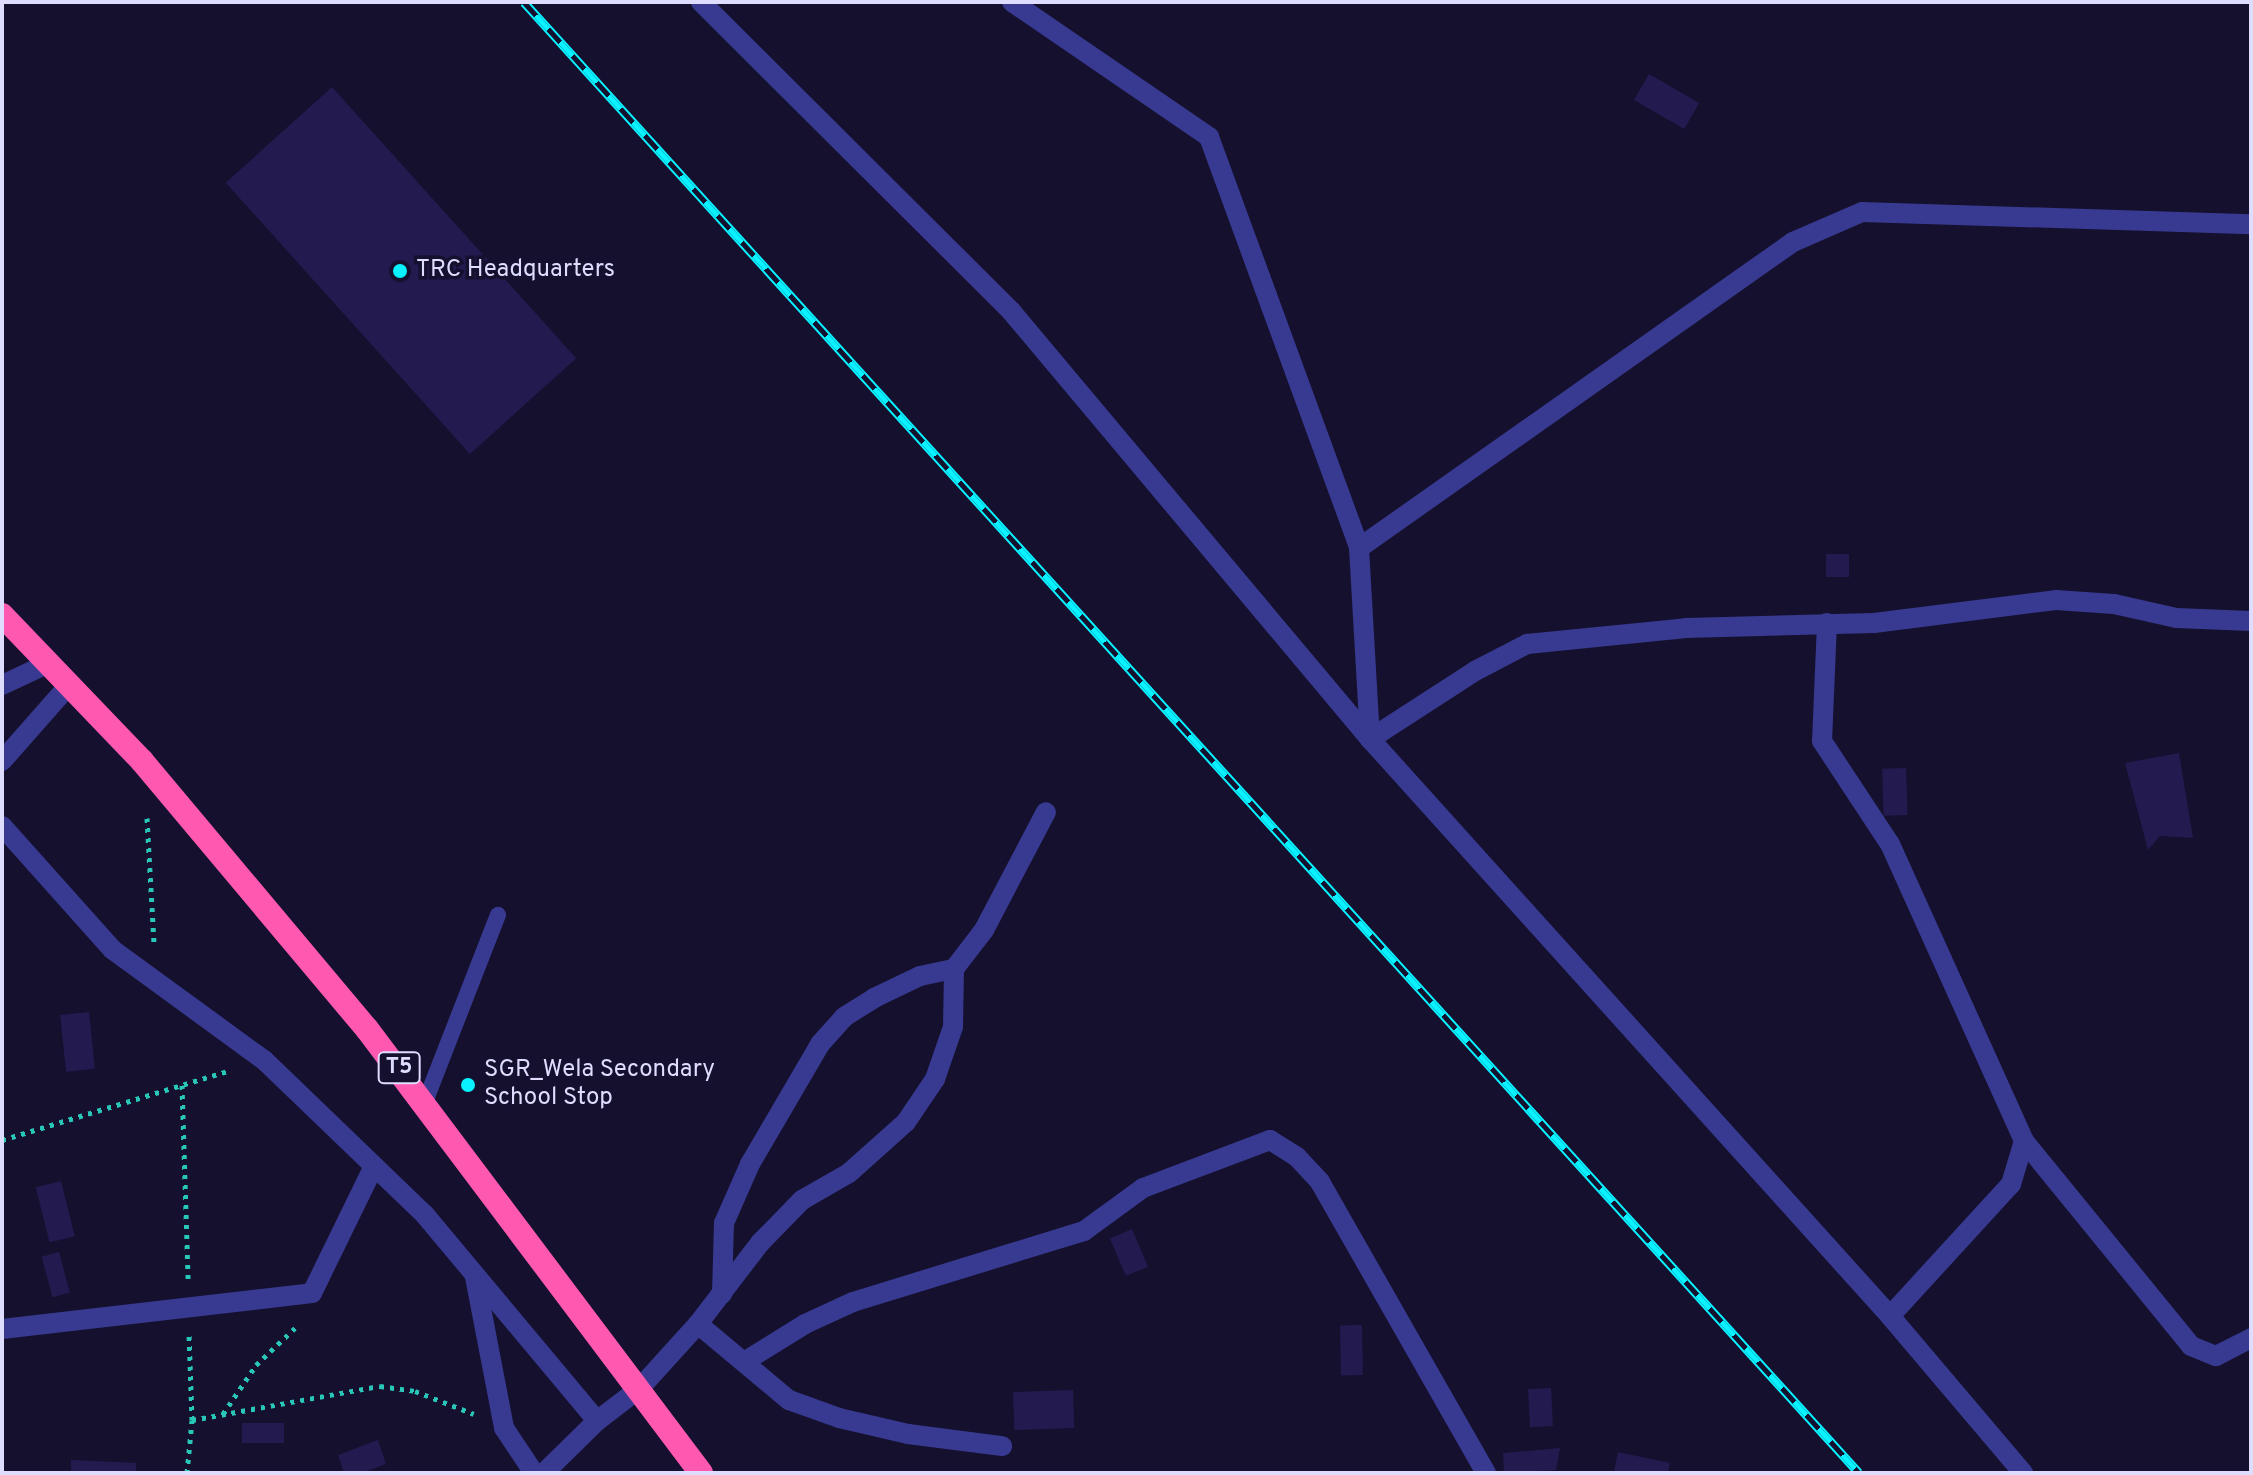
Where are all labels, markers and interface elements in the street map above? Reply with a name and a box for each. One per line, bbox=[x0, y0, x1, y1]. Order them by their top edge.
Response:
place label: TRC Headquarters bbox=[416, 257, 615, 285]
marker: TRC Headquarters bbox=[391, 262, 409, 280]
road number: T5 bbox=[377, 1050, 421, 1086]
place label: SGR_Wela Secondary School Stop bbox=[484, 1057, 715, 1113]
marker: SGR_Wela Secondary School Stop bbox=[459, 1076, 477, 1094]

